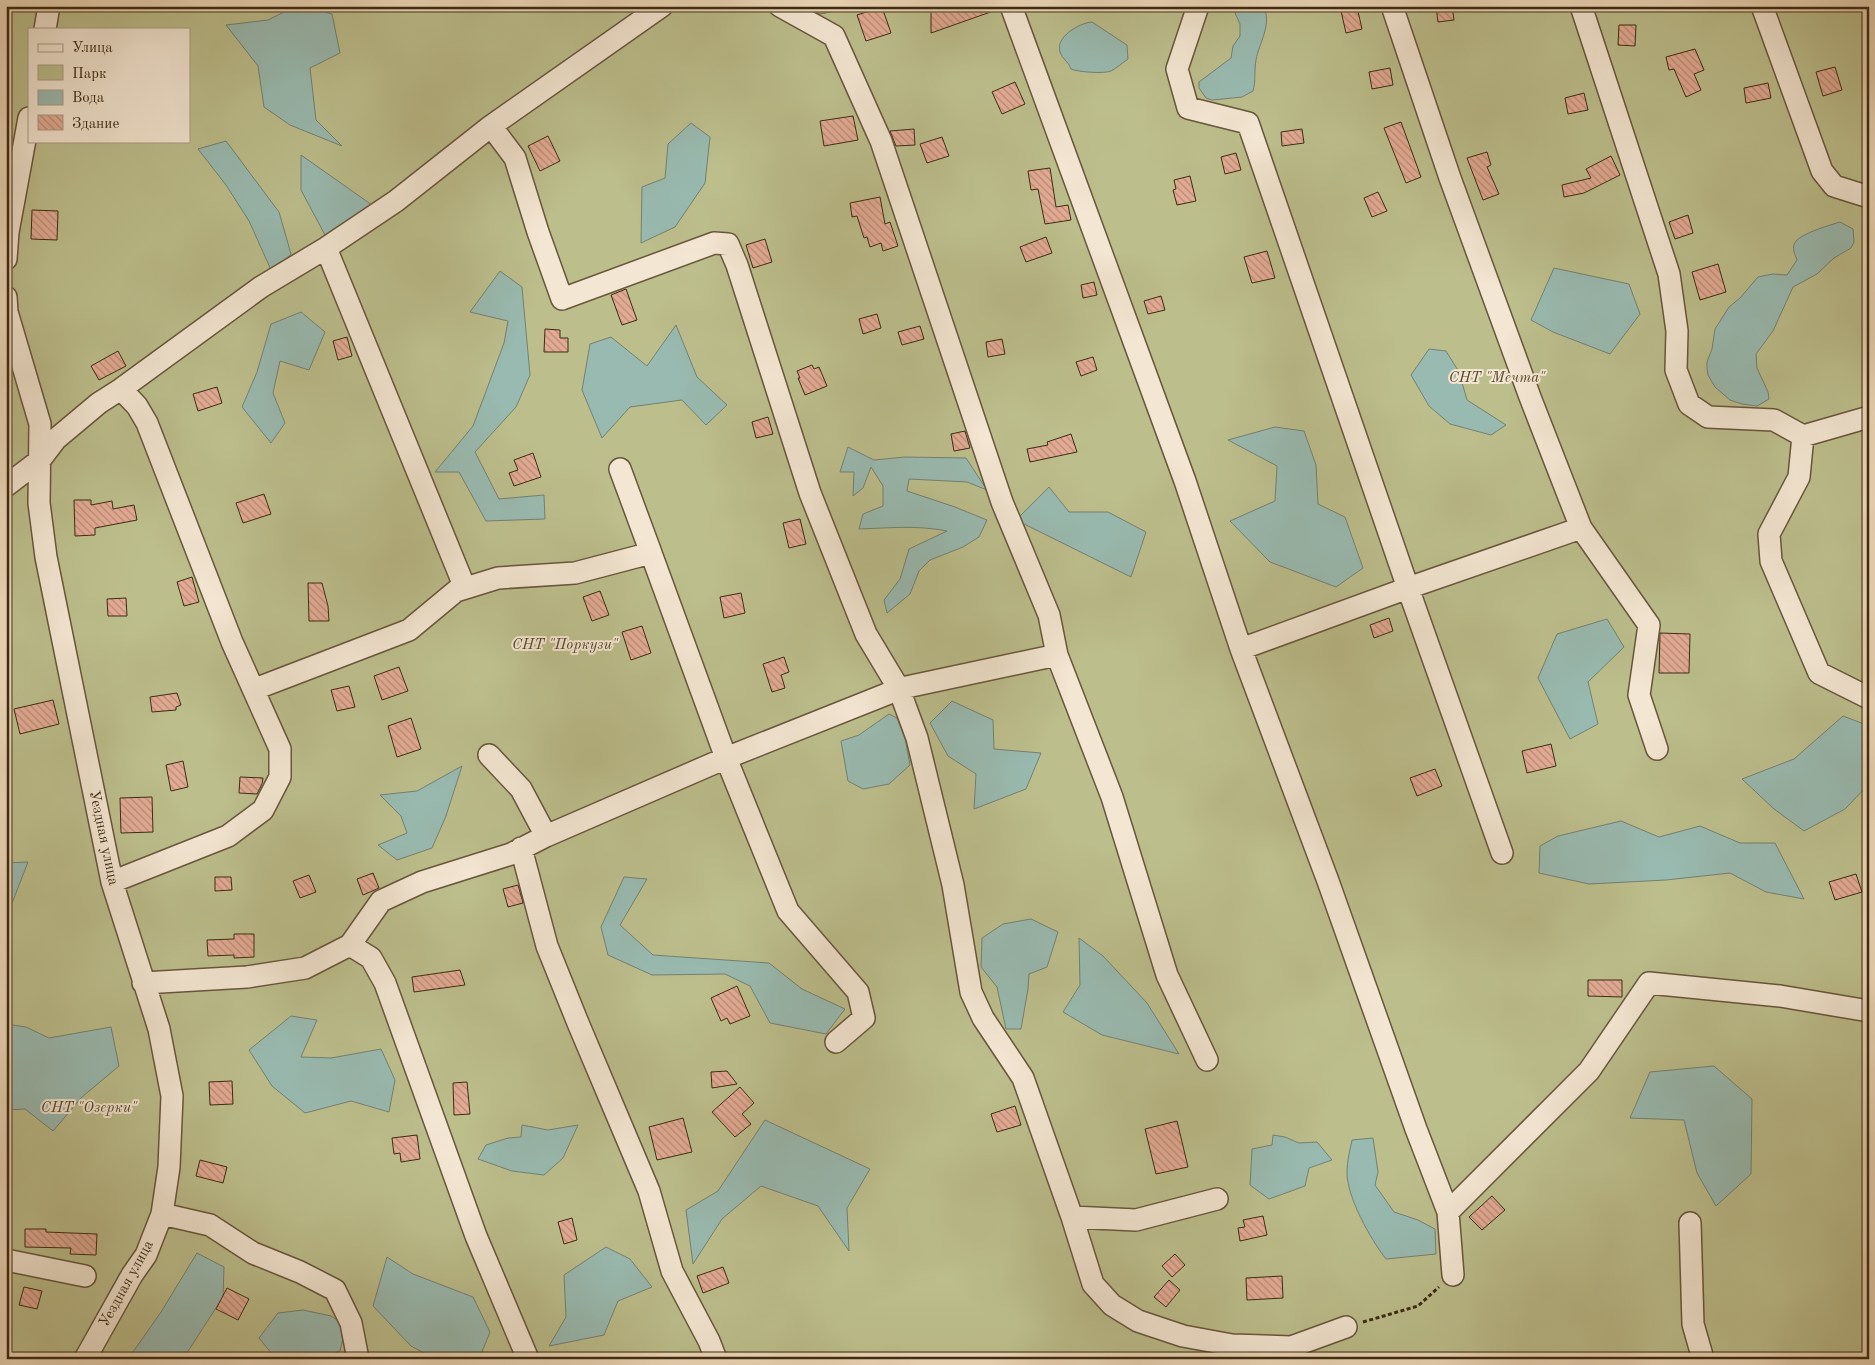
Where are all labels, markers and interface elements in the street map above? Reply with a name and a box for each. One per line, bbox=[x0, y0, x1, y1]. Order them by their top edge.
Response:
legend bbox=[28, 28, 190, 142]
text: Улица bbox=[72, 41, 113, 56]
text: Парк bbox=[72, 67, 107, 82]
text: Вода bbox=[72, 91, 105, 106]
text: Здание bbox=[72, 117, 119, 132]
park label: СНТ "Мечта" bbox=[1449, 371, 1546, 386]
park label: СНТ "Поркузи" bbox=[512, 638, 619, 653]
street label: Уездная улица bbox=[86, 789, 120, 887]
park label: СНТ "Озерки" bbox=[41, 1101, 138, 1116]
street label: Уездная улица bbox=[97, 1238, 157, 1330]

